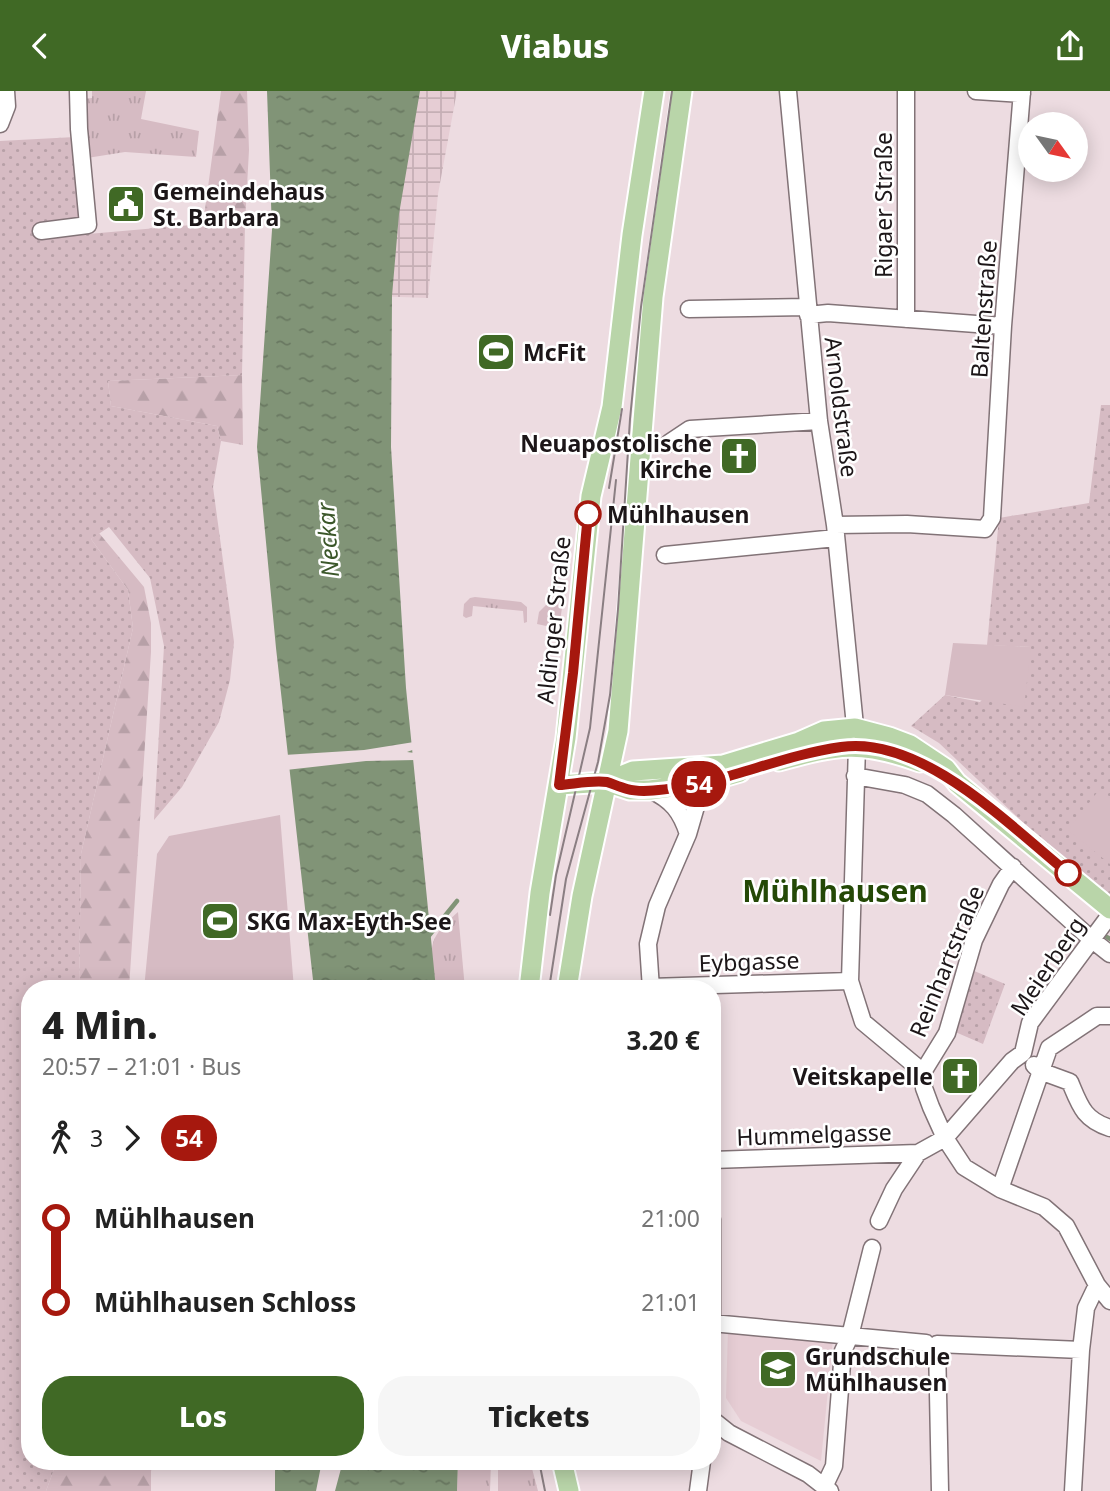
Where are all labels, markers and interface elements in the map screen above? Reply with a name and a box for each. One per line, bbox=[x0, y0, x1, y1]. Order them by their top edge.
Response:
text: Viabus bbox=[501, 24, 609, 67]
icon: back bbox=[21, 27, 59, 65]
icon: share bbox=[1051, 27, 1089, 65]
north arrow bbox=[1018, 112, 1088, 182]
map controls bbox=[1018, 112, 1088, 182]
street label: Rigaer Straße bbox=[867, 132, 899, 278]
place label: Gemeindehaus St. Barbara bbox=[153, 175, 325, 233]
public building icon: Gemeindehaus St. Barbara bbox=[105, 183, 147, 225]
street label: Baltenstraße bbox=[962, 239, 1004, 379]
sports icon: McFit bbox=[475, 331, 517, 373]
street label: Arnoldstraße bbox=[818, 335, 866, 479]
place label: McFit bbox=[523, 336, 586, 368]
place label: Neuapostolische Kirche bbox=[520, 427, 712, 485]
church icon: Neuapostolische Kirche bbox=[718, 435, 760, 477]
place label: Mühlhausen bbox=[607, 498, 749, 530]
water label: Neckar bbox=[308, 500, 346, 579]
marker: Mühlhausen bbox=[575, 501, 601, 527]
street label: Aldinger Straße bbox=[528, 535, 578, 705]
line badge: 54 bbox=[668, 761, 730, 807]
text: 54 bbox=[685, 767, 713, 800]
unlabelled marker bbox=[1055, 860, 1081, 886]
district label: Mühlhausen bbox=[742, 870, 928, 911]
street label: Reinhartstraße bbox=[901, 880, 991, 1042]
sports icon: SKG Max-Eyth-See bbox=[199, 900, 241, 942]
place label: SKG Max-Eyth-See bbox=[247, 905, 452, 937]
street label: Meierberg bbox=[1002, 910, 1092, 1022]
street label: Eybgasse bbox=[698, 943, 800, 979]
text: 4 Min. bbox=[42, 998, 158, 1050]
text: 3.20 € bbox=[626, 1022, 700, 1058]
text: 20:57 – 21:01 · Bus bbox=[42, 1050, 241, 1082]
church icon: Veitskapelle bbox=[939, 1055, 981, 1097]
place label: Veitskapelle bbox=[793, 1060, 933, 1092]
street label: Hummelgasse bbox=[736, 1115, 892, 1153]
icon: walk bbox=[42, 1119, 80, 1157]
icon: forward bbox=[113, 1119, 151, 1157]
text: 54 bbox=[175, 1121, 203, 1154]
text: 3 bbox=[90, 1122, 103, 1154]
text: Mühlhausen bbox=[94, 1200, 255, 1236]
text: 21:00 bbox=[641, 1202, 700, 1234]
text: Mühlhausen Schloss bbox=[94, 1284, 356, 1320]
text: 21:01 bbox=[641, 1286, 700, 1318]
place label: Grundschule Mühlhausen bbox=[805, 1340, 950, 1398]
school or university icon: Grundschule Mühlhausen bbox=[757, 1348, 799, 1390]
button: Los bbox=[42, 1376, 364, 1456]
button: Tickets bbox=[378, 1376, 700, 1456]

